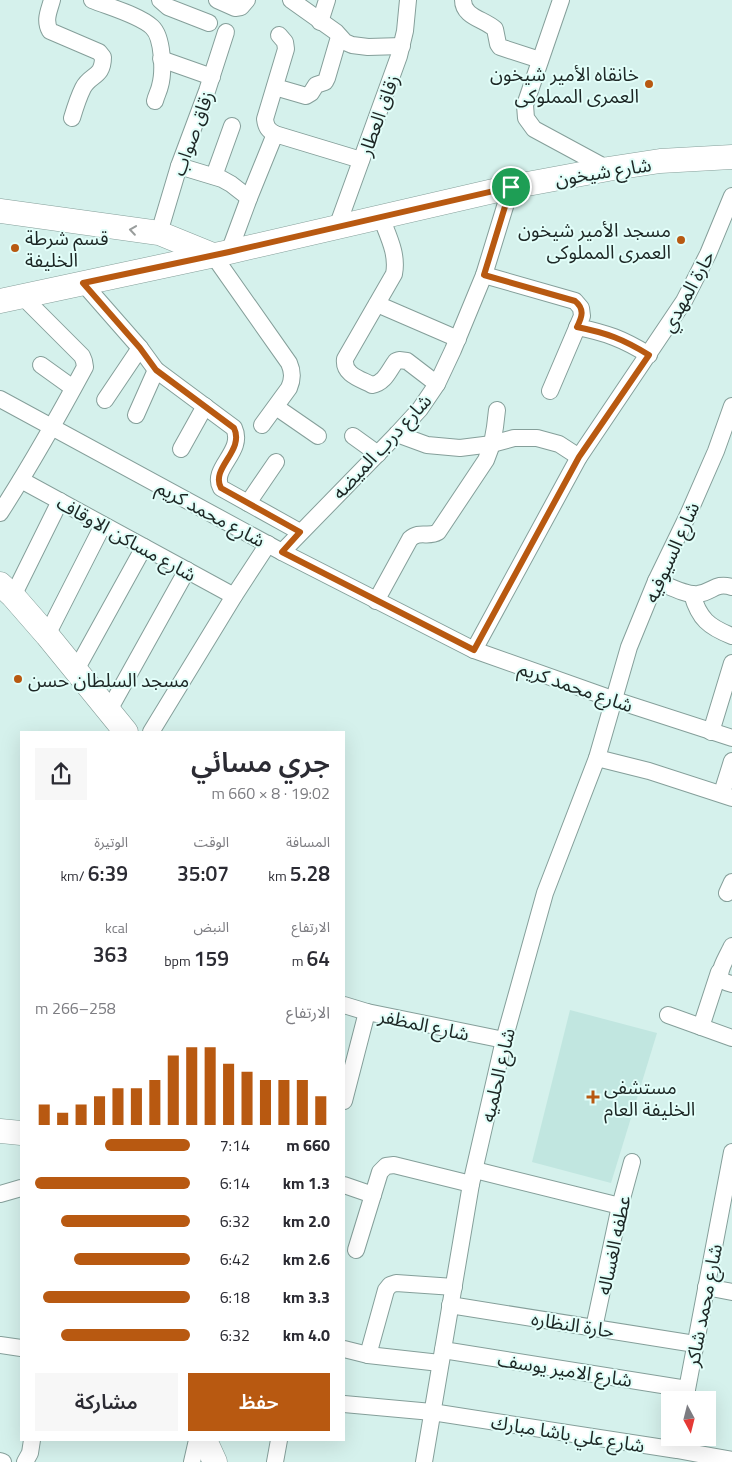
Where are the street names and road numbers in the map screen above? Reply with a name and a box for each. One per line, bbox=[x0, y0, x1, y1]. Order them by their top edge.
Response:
street label: زقاق العطار bbox=[350, 70, 406, 161]
street label: زقاق صواب bbox=[163, 86, 221, 180]
street label: شارع شيخون bbox=[553, 149, 653, 193]
street label: حارة المهدي bbox=[653, 245, 723, 338]
street label: شارع درب الميضه bbox=[324, 387, 438, 505]
street label: شارع محمد كريم bbox=[151, 472, 271, 555]
street label: شارع مساكن الاوقاف bbox=[52, 488, 202, 588]
street label: شارع السيوفيه bbox=[636, 497, 706, 607]
street label: شارع محمد كريم bbox=[514, 653, 637, 720]
street label: شارع المظفر bbox=[375, 1000, 472, 1048]
street label: شارع الحلميه bbox=[472, 1025, 522, 1125]
street label: عطفه الغساله bbox=[588, 1193, 638, 1297]
street label: شارع محمد شاكر bbox=[677, 1241, 729, 1370]
street label: حارة النظاره bbox=[529, 1303, 617, 1345]
street label: شارع الامير يوسف bbox=[496, 1344, 634, 1394]
street label: شارع علي باشا مبارك bbox=[489, 1407, 647, 1461]

